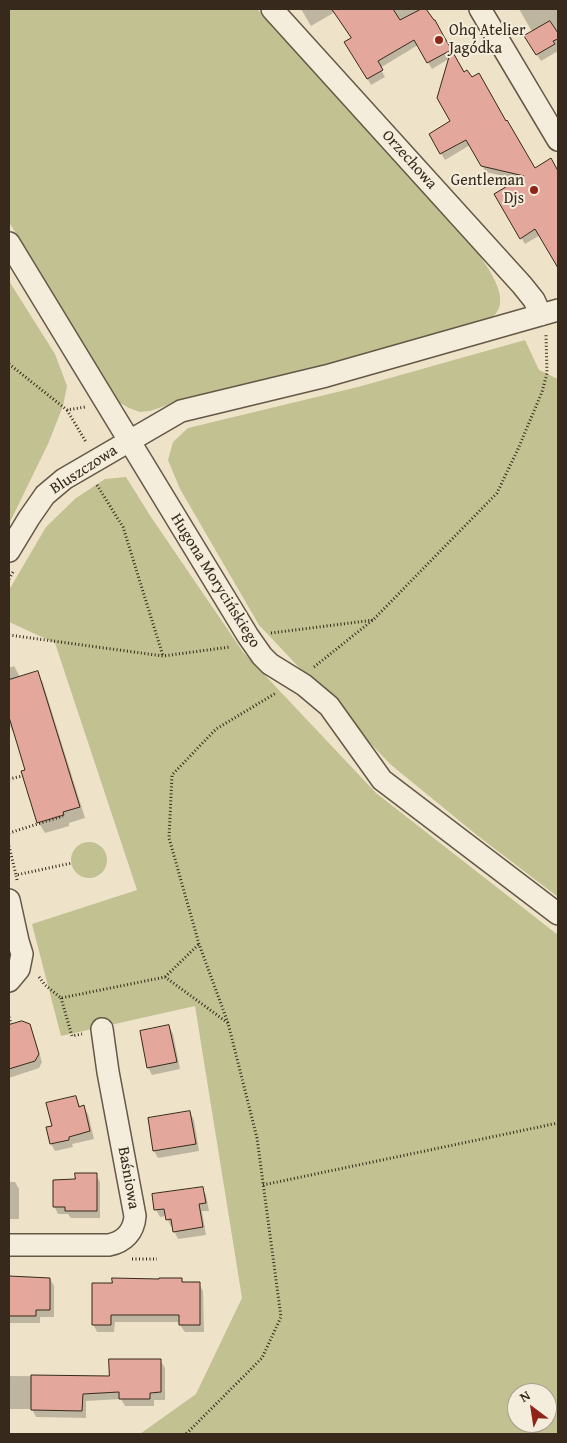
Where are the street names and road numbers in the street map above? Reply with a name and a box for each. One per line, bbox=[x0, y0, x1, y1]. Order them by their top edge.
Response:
street label: Orzechowa bbox=[377, 126, 441, 194]
street label: Bluszczowa bbox=[47, 441, 121, 499]
street label: Hugona Morycińskiego bbox=[166, 510, 264, 652]
street label: Baśniowa bbox=[113, 1145, 143, 1211]

